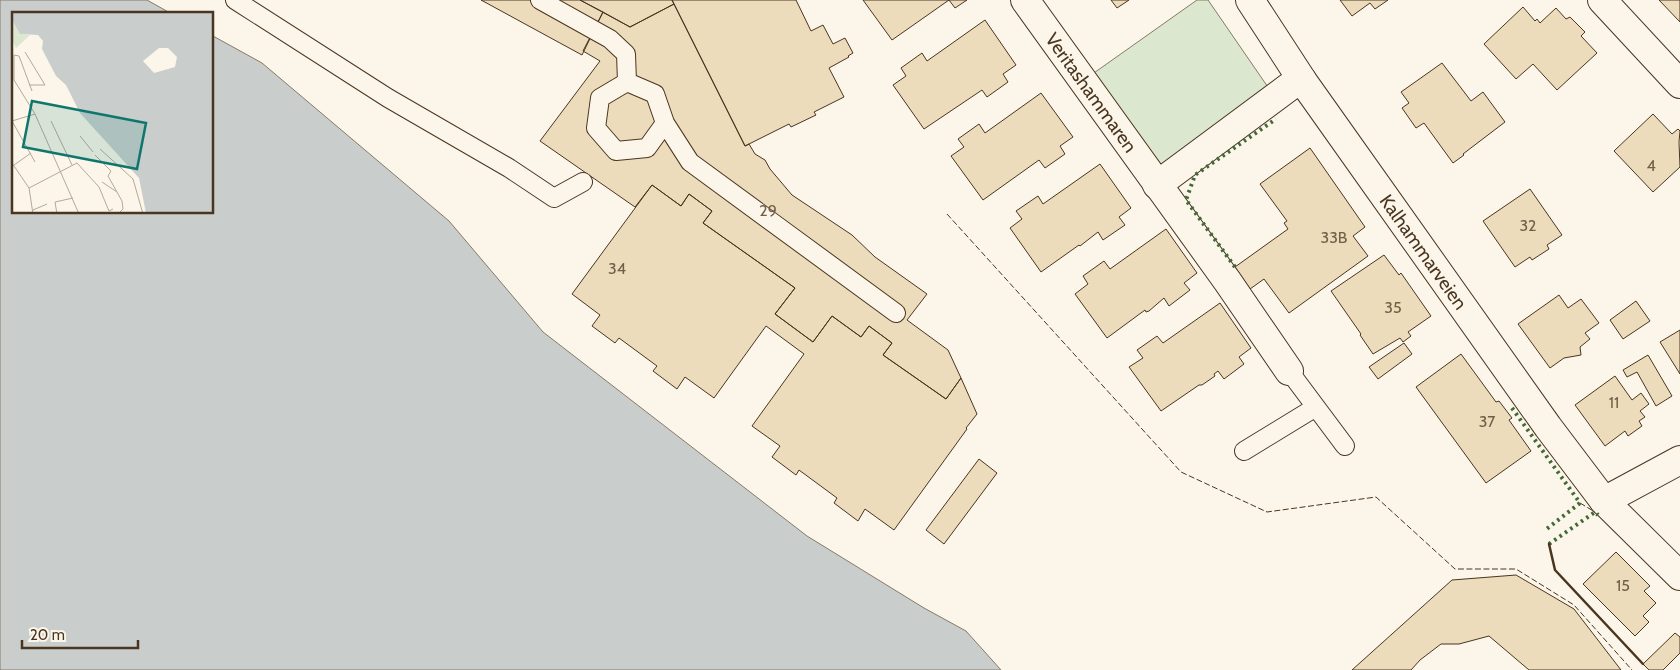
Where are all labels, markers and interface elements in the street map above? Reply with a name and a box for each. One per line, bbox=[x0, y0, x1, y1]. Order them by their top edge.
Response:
inset map bbox=[12, 12, 214, 214]
street label: Veritashammaren bbox=[1040, 29, 1142, 157]
house number: 4 bbox=[1646, 156, 1656, 175]
street label: Kalhammarveien bbox=[1375, 190, 1472, 314]
house number: 29 bbox=[759, 201, 777, 220]
house number: 32 bbox=[1519, 216, 1537, 235]
house number: 33B bbox=[1321, 228, 1348, 247]
house number: 34 bbox=[608, 259, 626, 278]
house number: 35 bbox=[1384, 298, 1402, 317]
house number: 11 bbox=[1609, 393, 1619, 412]
house number: 37 bbox=[1479, 412, 1495, 431]
house number: 15 bbox=[1616, 576, 1630, 595]
scale bar bbox=[22, 618, 139, 650]
text: 20 m bbox=[30, 626, 65, 644]

